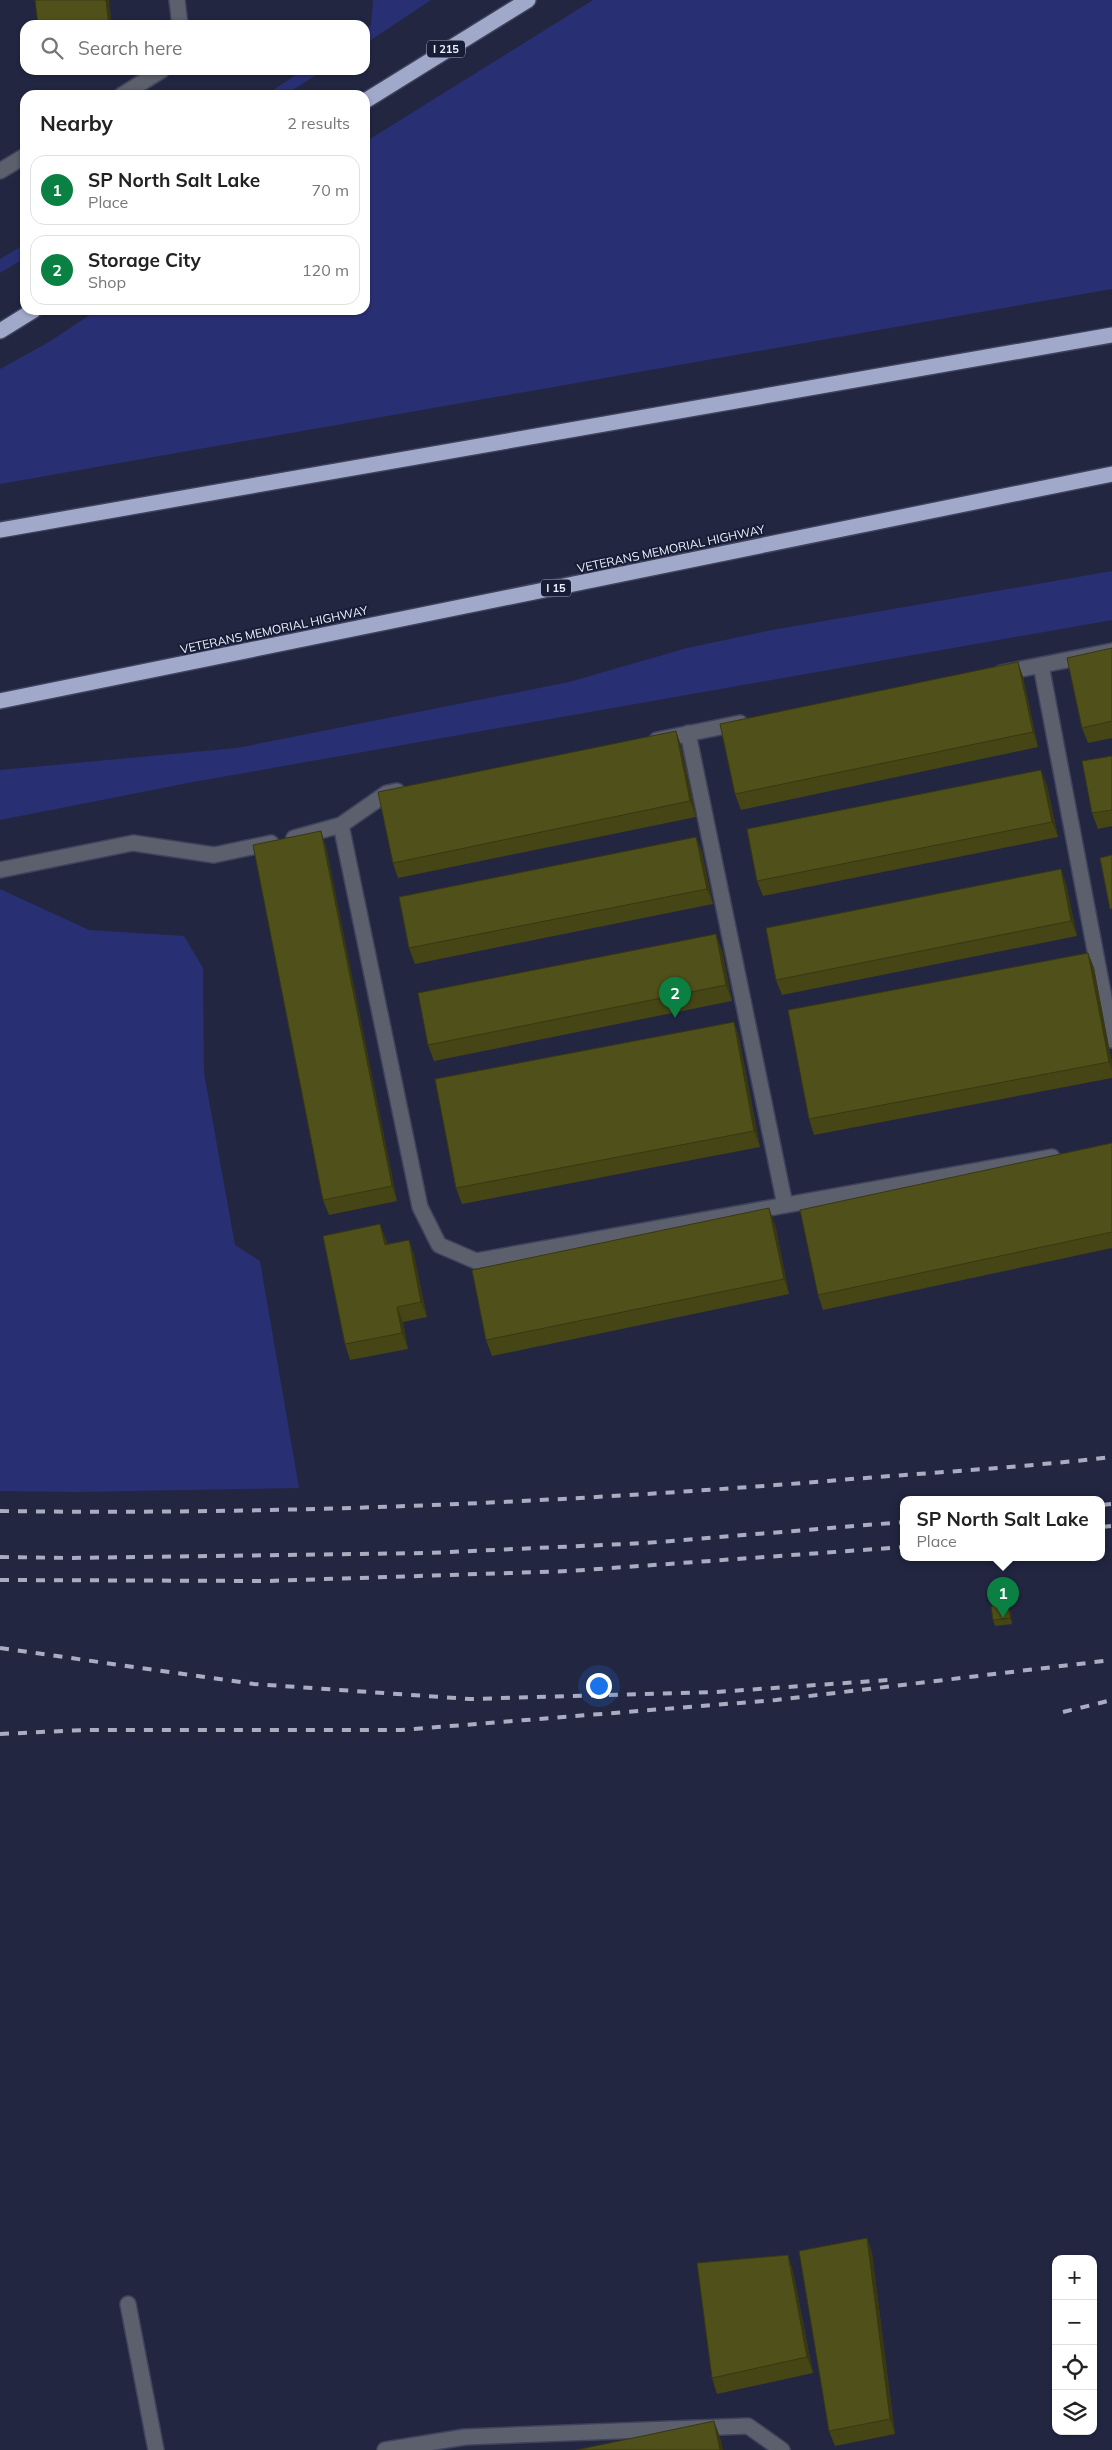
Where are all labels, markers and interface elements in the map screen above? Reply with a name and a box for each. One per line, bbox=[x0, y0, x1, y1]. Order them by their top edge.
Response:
search box bbox=[20, 20, 370, 75]
icon: search bbox=[38, 34, 66, 62]
text: Search here bbox=[78, 36, 182, 60]
road number: I 215 bbox=[427, 41, 465, 58]
text: Nearby bbox=[40, 110, 113, 136]
text: 2 results bbox=[287, 113, 350, 133]
text: SP North Salt Lake bbox=[88, 168, 260, 192]
text: 1 bbox=[52, 180, 62, 200]
text: 70 m bbox=[312, 180, 349, 200]
text: Place bbox=[88, 192, 128, 212]
text: Storage City bbox=[88, 248, 201, 272]
text: 2 bbox=[52, 260, 62, 280]
text: 120 m bbox=[302, 260, 349, 280]
text: Shop bbox=[88, 272, 126, 292]
street label: VETERANS MEMORIAL HIGHWAY bbox=[576, 521, 767, 576]
road number: I 15 bbox=[541, 580, 571, 596]
street label: VETERANS MEMORIAL HIGHWAY bbox=[179, 602, 370, 657]
pin: 2 bbox=[659, 977, 691, 1018]
popup bbox=[900, 1496, 1105, 1561]
text: SP North Salt Lake bbox=[916, 1507, 1089, 1531]
text: Place bbox=[916, 1531, 957, 1551]
pin: 1 bbox=[987, 1577, 1019, 1618]
your location bbox=[586, 1673, 612, 1699]
map controls bbox=[1052, 2255, 1097, 2435]
button: + bbox=[1052, 2255, 1097, 2300]
button: − bbox=[1052, 2300, 1097, 2345]
button: locate bbox=[1052, 2345, 1097, 2390]
button: layers bbox=[1052, 2390, 1097, 2435]

